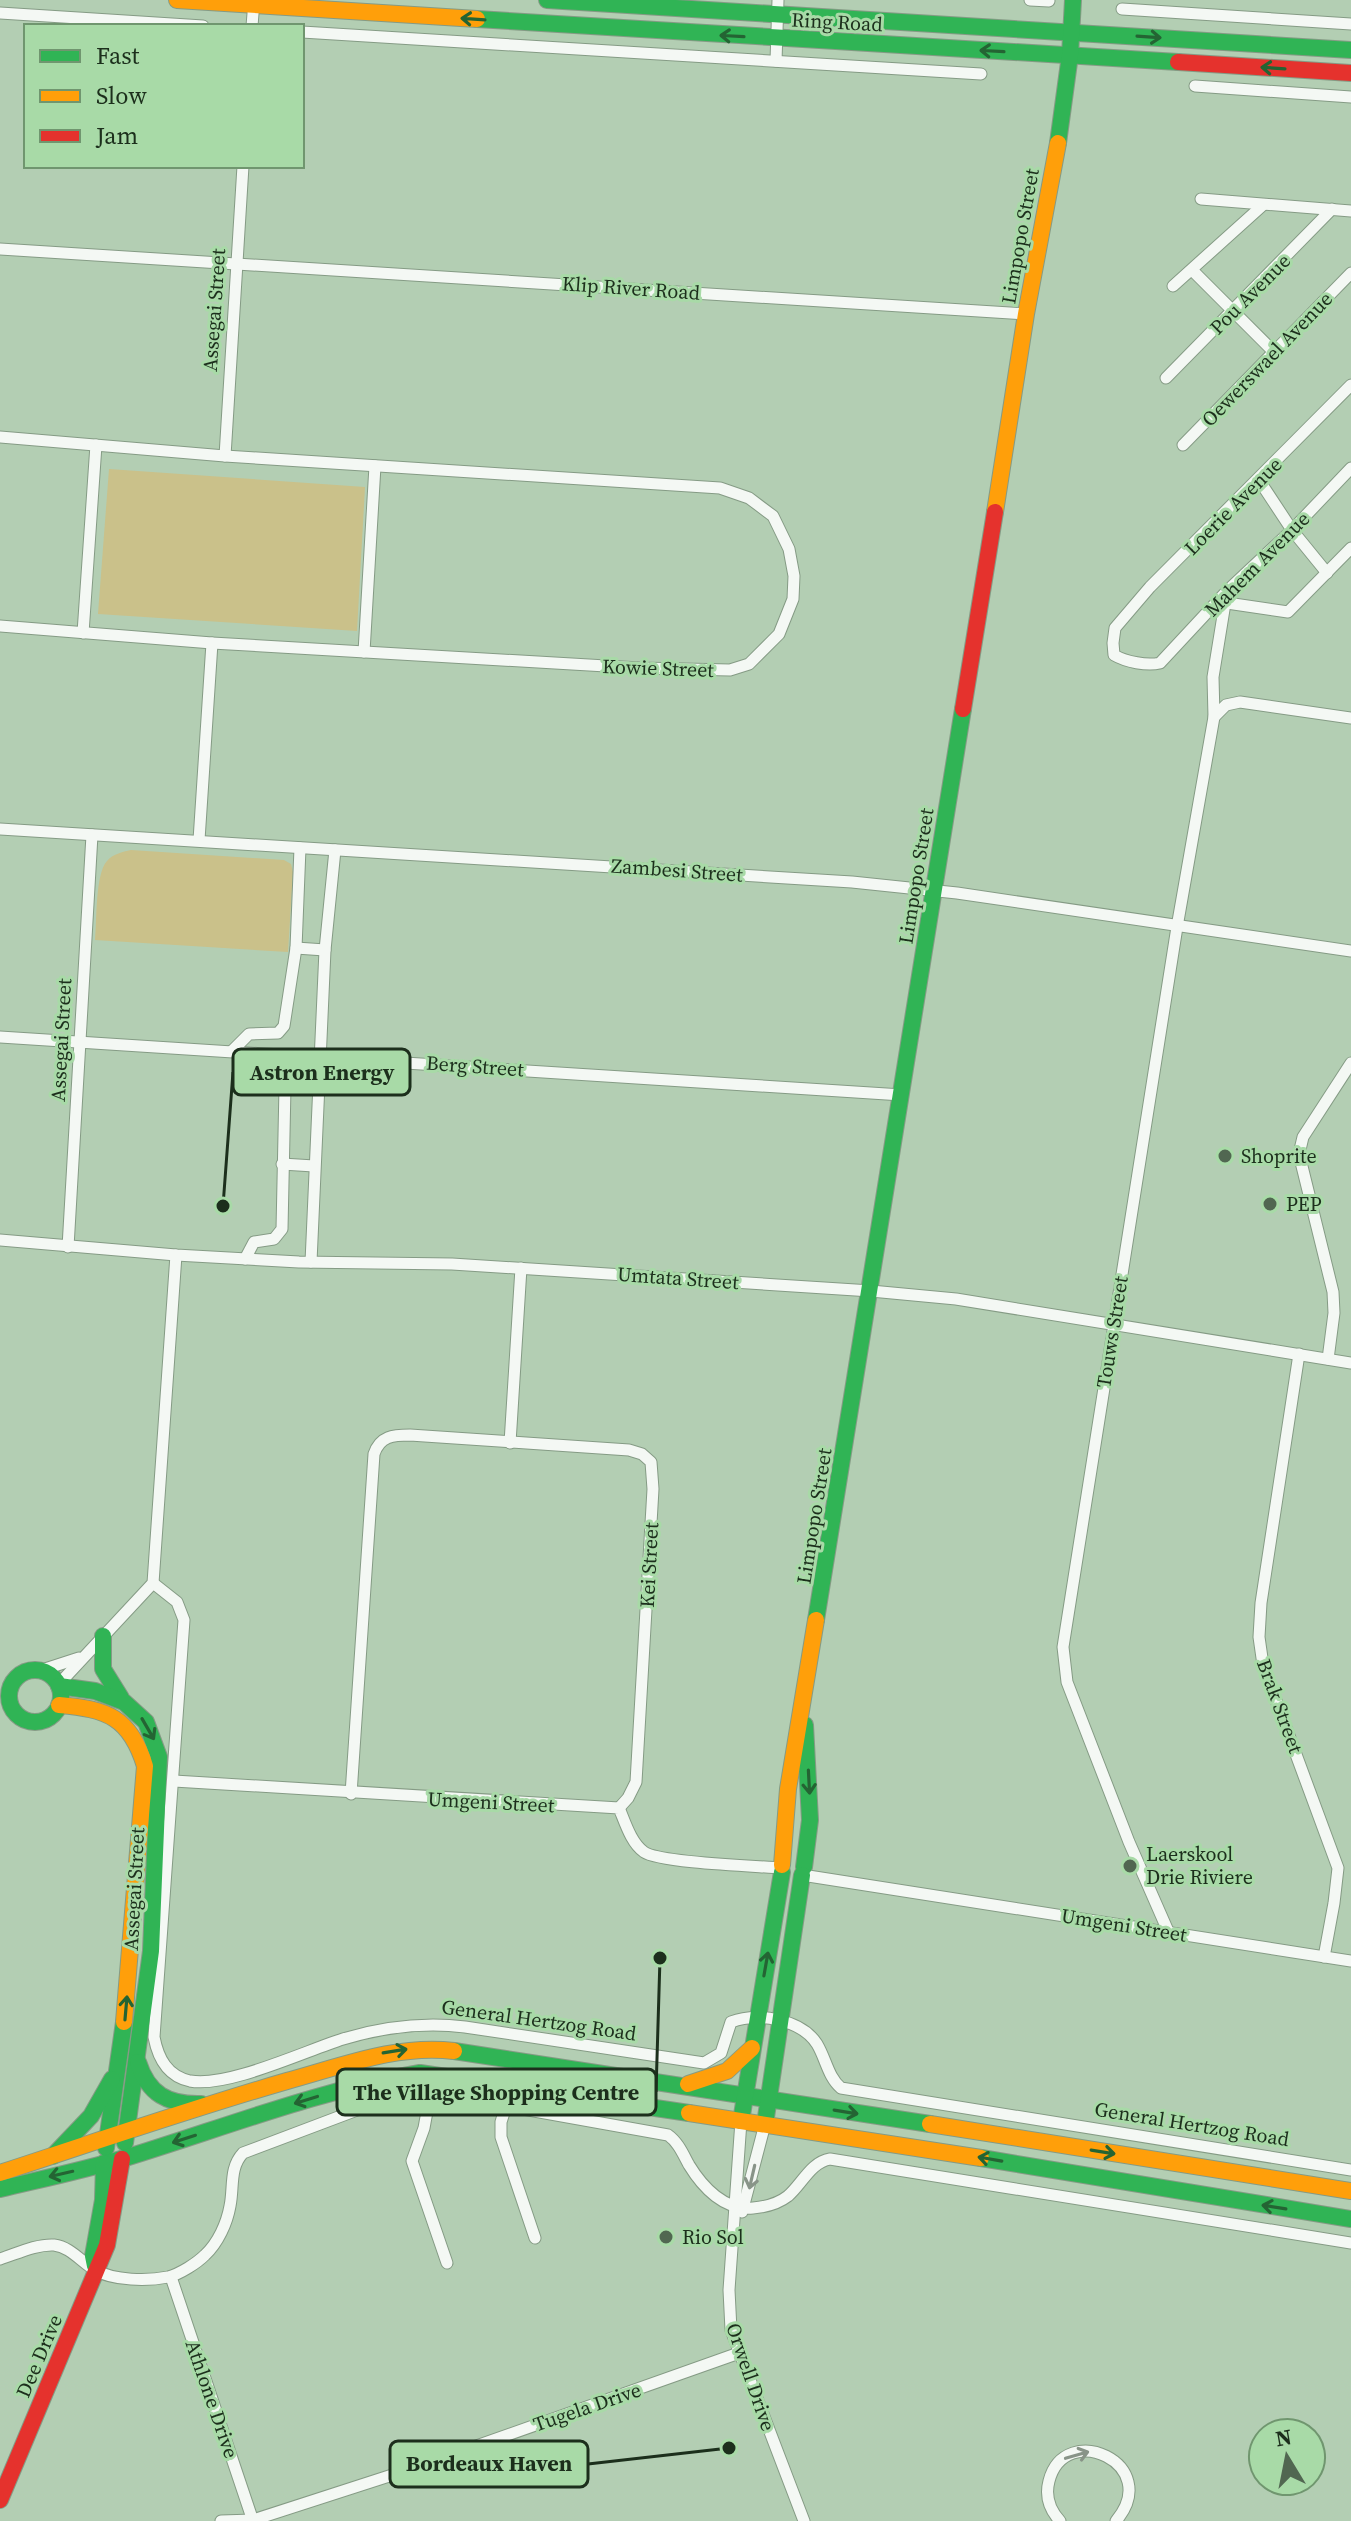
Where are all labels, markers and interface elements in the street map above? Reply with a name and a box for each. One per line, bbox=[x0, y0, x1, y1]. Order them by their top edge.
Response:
street label: Ring Road bbox=[791, 6, 884, 38]
one-way arrow bbox=[460, 11, 487, 26]
legend bbox=[24, 24, 304, 168]
one-way arrow bbox=[719, 28, 746, 43]
one-way arrow bbox=[1135, 30, 1162, 45]
text: Fast bbox=[96, 39, 140, 72]
one-way arrow bbox=[979, 43, 1006, 58]
one-way arrow bbox=[1260, 60, 1287, 75]
text: Slow bbox=[96, 79, 147, 112]
text: Jam bbox=[95, 119, 138, 152]
street label: Limpopo Street bbox=[994, 166, 1046, 306]
street label: Assegai Street bbox=[196, 247, 232, 372]
street label: Pou Avenue bbox=[1203, 247, 1297, 341]
street label: Klip River Road bbox=[561, 269, 702, 307]
street label: Oewerswael Avenue bbox=[1195, 285, 1339, 433]
street label: Loerie Avenue bbox=[1178, 451, 1288, 561]
street label: Mahem Avenue bbox=[1198, 505, 1316, 623]
street label: Kowie Street bbox=[602, 652, 715, 684]
street label: Limpopo Street bbox=[891, 806, 941, 946]
street label: Zambesi Street bbox=[610, 851, 744, 889]
street label: Assegai Street bbox=[44, 977, 78, 1102]
callout: Astron Energy bbox=[233, 1049, 410, 1095]
street label: Berg Street bbox=[425, 1049, 525, 1083]
text: Astron Energy bbox=[249, 1057, 395, 1087]
place label: Shoprite bbox=[1241, 1142, 1317, 1170]
marker: Shoprite bbox=[1216, 1147, 1234, 1165]
place label: PEP bbox=[1286, 1190, 1322, 1218]
marker: PEP bbox=[1261, 1195, 1279, 1213]
street label: Umtata Street bbox=[616, 1260, 740, 1296]
street label: Touws Street bbox=[1089, 1274, 1135, 1390]
street label: Limpopo Street bbox=[789, 1446, 839, 1586]
street label: Kei Street bbox=[633, 1521, 665, 1608]
street label: Brak Street bbox=[1250, 1655, 1310, 1757]
one-way arrow bbox=[141, 1717, 157, 1740]
one-way arrow bbox=[802, 1768, 817, 1794]
street label: Umgeni Street bbox=[427, 1785, 556, 1819]
street label: Assegai Street bbox=[117, 1826, 151, 1951]
place label: Laerskool Drie Riviere bbox=[1146, 1840, 1253, 1891]
marker: Laerskool Drie Riviere bbox=[1121, 1857, 1139, 1875]
street label: Umgeni Street bbox=[1059, 1901, 1189, 1949]
one-way arrow bbox=[759, 1952, 774, 1978]
street label: General Hertzog Road bbox=[440, 1992, 639, 2048]
one-way arrow bbox=[119, 1995, 134, 2022]
one-way arrow bbox=[382, 2043, 407, 2058]
callout: The Village Shopping Centre bbox=[337, 2069, 656, 2115]
text: The Village Shopping Centre bbox=[353, 2077, 639, 2107]
one-way arrow bbox=[293, 2093, 319, 2108]
street label: General Hertzog Road bbox=[1093, 2095, 1292, 2153]
one-way arrow bbox=[833, 2105, 859, 2120]
one-way arrow bbox=[171, 2132, 196, 2147]
one-way arrow bbox=[1090, 2145, 1115, 2160]
one-way arrow bbox=[978, 2151, 1003, 2166]
one-way arrow bbox=[744, 2163, 759, 2189]
one-way arrow bbox=[49, 2167, 74, 2182]
one-way arrow bbox=[1262, 2199, 1287, 2214]
place label: Rio Sol bbox=[682, 2223, 744, 2251]
marker: Rio Sol bbox=[657, 2228, 675, 2246]
street label: Dee Drive bbox=[9, 2310, 69, 2402]
street label: Orwell Drive bbox=[719, 2319, 783, 2435]
street label: Athlone Drive bbox=[179, 2336, 245, 2462]
street label: Tugela Drive bbox=[529, 2376, 645, 2438]
north arrow bbox=[1247, 2417, 1327, 2497]
text: N bbox=[1273, 2421, 1294, 2453]
callout: Bordeaux Haven bbox=[390, 2441, 588, 2487]
one-way arrow bbox=[1064, 2446, 1089, 2461]
text: Bordeaux Haven bbox=[406, 2448, 573, 2478]

